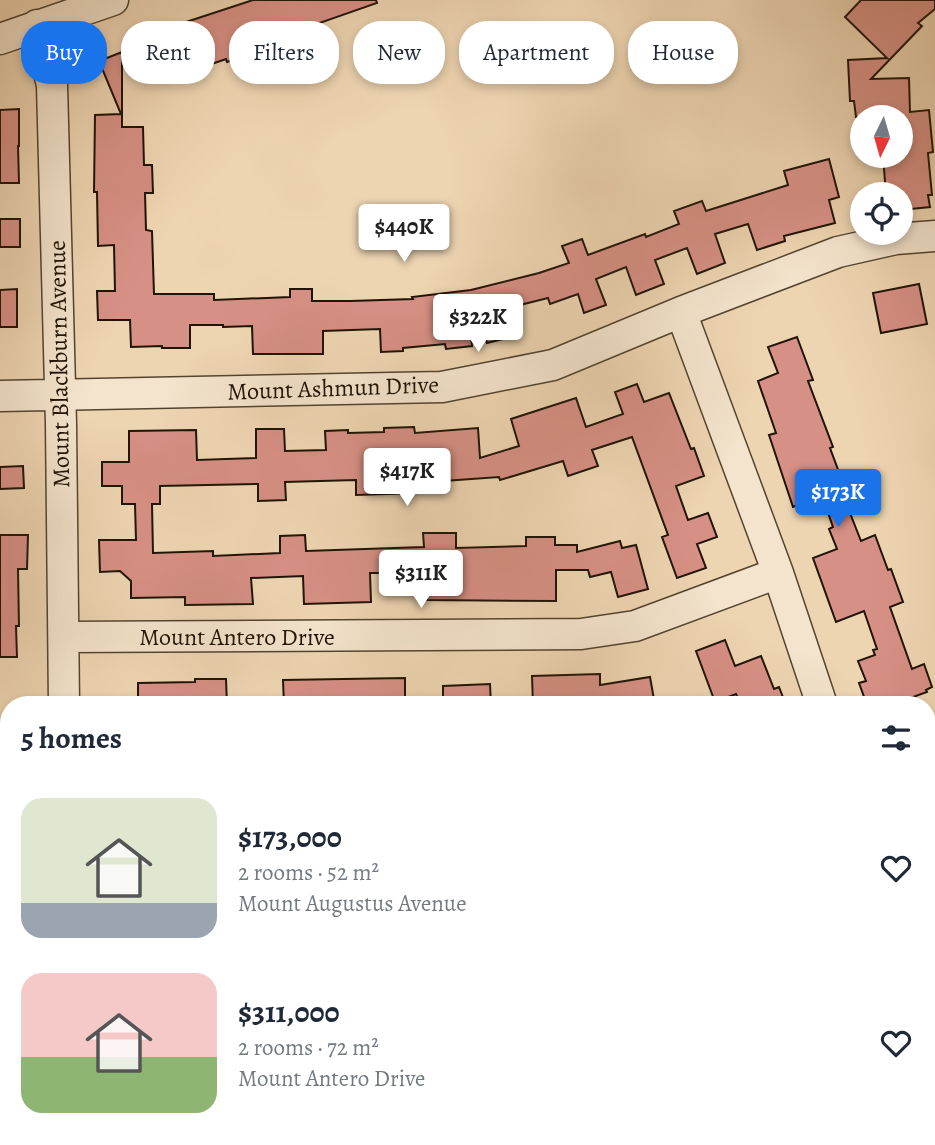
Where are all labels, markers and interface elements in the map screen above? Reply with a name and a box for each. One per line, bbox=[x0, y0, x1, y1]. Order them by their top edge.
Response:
chip: Buy bbox=[21, 21, 107, 84]
chip: Rent bbox=[121, 21, 215, 84]
chip: Filters bbox=[229, 21, 339, 84]
chip: New bbox=[353, 21, 445, 84]
chip: Apartment bbox=[459, 21, 614, 84]
chip: House bbox=[628, 21, 738, 84]
north arrow bbox=[850, 105, 914, 168]
map controls bbox=[850, 105, 913, 245]
button: locate bbox=[850, 182, 913, 245]
pin: $440K bbox=[355, 204, 453, 264]
text: $440K bbox=[374, 211, 434, 242]
street label: Mount Blackburn Avenue bbox=[41, 240, 77, 488]
pin: $322K bbox=[429, 294, 527, 354]
text: $322K bbox=[449, 301, 507, 332]
street label: Mount Ashmun Drive bbox=[227, 368, 439, 408]
pin: $417K bbox=[358, 448, 456, 508]
text: $417K bbox=[380, 455, 434, 486]
pin: $173K bbox=[789, 470, 887, 529]
text: $173K bbox=[811, 476, 865, 507]
pin: $311K bbox=[372, 550, 470, 610]
text: $311K bbox=[395, 557, 447, 588]
street label: Mount Antero Drive bbox=[139, 621, 335, 653]
text: 5 homes bbox=[21, 718, 122, 758]
icon: filters bbox=[877, 719, 915, 757]
text: $173,000 bbox=[238, 817, 342, 857]
icon: home bbox=[77, 826, 161, 910]
icon: heart bbox=[877, 849, 915, 887]
text: 2 rooms · 52 m² bbox=[238, 857, 379, 888]
text: Mount Augustus Avenue bbox=[238, 888, 467, 919]
text: $311,000 bbox=[238, 992, 340, 1032]
icon: home bbox=[77, 1001, 161, 1085]
icon: heart bbox=[877, 1024, 915, 1062]
text: 2 rooms · 72 m² bbox=[238, 1032, 379, 1063]
text: Mount Antero Drive bbox=[238, 1063, 425, 1094]

